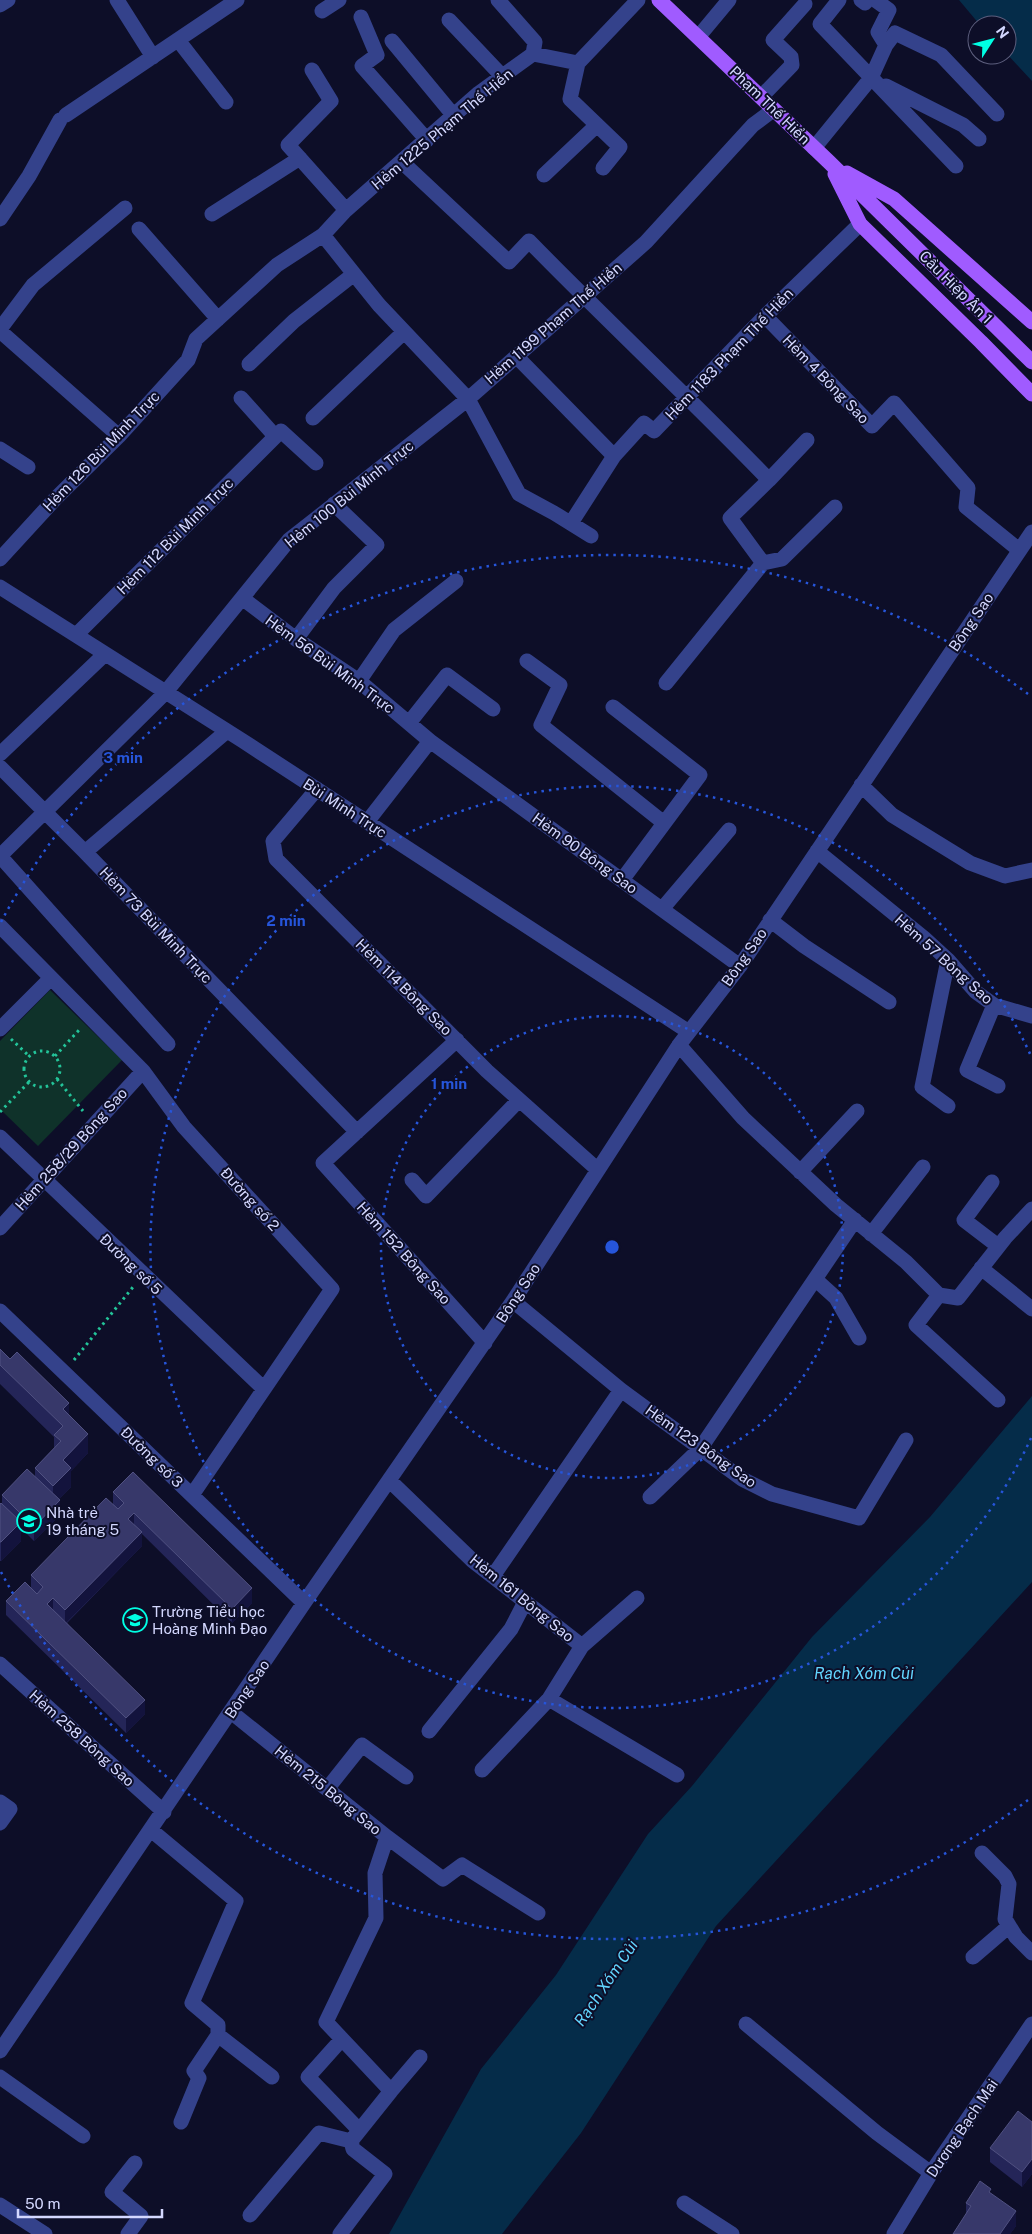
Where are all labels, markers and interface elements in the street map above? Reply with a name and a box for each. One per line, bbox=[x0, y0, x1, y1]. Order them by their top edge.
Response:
north arrow bbox=[967, 15, 1017, 65]
text: N bbox=[993, 23, 1012, 41]
street label: Phạm Thế Hiển bbox=[726, 62, 814, 148]
street label: Hẻm 1225 Phạm Thế Hiển bbox=[368, 65, 516, 193]
street label: Cầu Hiệp Ân 1 bbox=[916, 247, 996, 327]
street label: Hẻm 1199 Phạm Thế Hiển bbox=[481, 259, 625, 387]
street label: Hẻm 1183 Phạm Thế Hiển bbox=[662, 285, 796, 423]
street label: Hẻm 4 Bông Sao bbox=[779, 331, 873, 427]
street label: Hẻm 126 Bùi Minh Trực bbox=[39, 387, 163, 515]
street label: Hẻm 100 Bùi Minh Trực bbox=[281, 437, 417, 551]
street label: Hẻm 112 Bùi Minh Trực bbox=[113, 474, 237, 598]
street label: Bông Sao bbox=[945, 589, 997, 655]
street label: Hẻm 56 Bùi Minh Trực bbox=[262, 611, 398, 717]
text: 3 min bbox=[103, 749, 143, 766]
street label: Bùi Minh Trực bbox=[300, 775, 390, 841]
street label: Hẻm 90 Bông Sao bbox=[529, 809, 641, 897]
street label: Hẻm 73 Bùi Minh Trực bbox=[96, 864, 216, 986]
street label: Hẻm 57 Bông Sao bbox=[892, 911, 996, 1007]
text: 2 min bbox=[266, 912, 306, 929]
street label: Bông Sao bbox=[718, 925, 770, 989]
street label: Hẻm 114 Bông Sao bbox=[352, 935, 456, 1039]
text: 1 min bbox=[431, 1075, 467, 1092]
street label: Hẻm 258/29 Bông Sao bbox=[11, 1084, 131, 1214]
street label: Đường số 2 bbox=[217, 1164, 283, 1234]
street label: Hẻm 152 Bông Sao bbox=[354, 1198, 454, 1308]
street label: Đường số 5 bbox=[96, 1230, 166, 1298]
centre of rings bbox=[603, 1238, 621, 1256]
street label: Bông Sao bbox=[493, 1260, 543, 1326]
street label: Hẻm 123 Bông Sao bbox=[642, 1401, 760, 1491]
street label: Đường số 3 bbox=[117, 1423, 187, 1491]
place label: Nhà trẻ 19 tháng 5 bbox=[46, 1504, 119, 1538]
school or university icon: Nhà trẻ 19 tháng 5 bbox=[16, 1508, 42, 1534]
street label: Hẻm 161 Bông Sao bbox=[467, 1551, 577, 1645]
place label: Trường Tiểu học Hoàng Minh Đạo bbox=[152, 1603, 267, 1637]
school or university icon: Trường Tiểu học Hoàng Minh Đạo bbox=[122, 1607, 148, 1633]
street label: Bông Sao bbox=[221, 1656, 273, 1722]
water label: Rạch Xóm Củi bbox=[814, 1664, 914, 1683]
street label: Hẻm 258 Bông Sao bbox=[26, 1686, 138, 1790]
street label: Hẻm 215 Bông Sao bbox=[271, 1742, 385, 1838]
water label: Rạch Xóm Củi bbox=[570, 1936, 642, 2030]
street label: Dương Bạch Mai bbox=[923, 2076, 1001, 2180]
scale bar bbox=[18, 2186, 161, 2218]
text: 50 m bbox=[25, 2195, 60, 2212]

